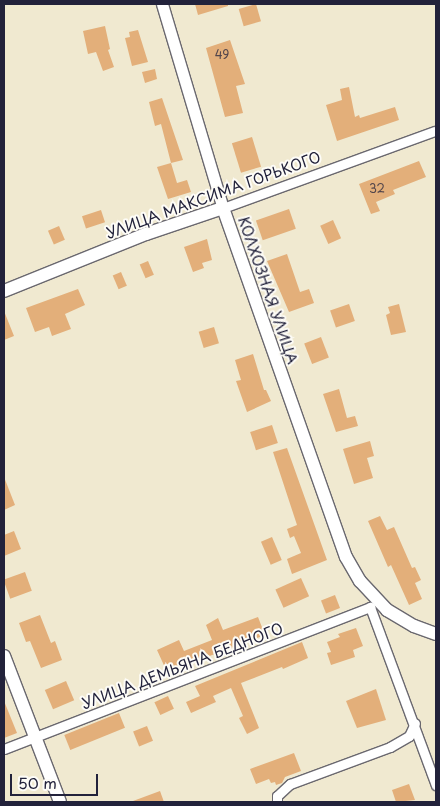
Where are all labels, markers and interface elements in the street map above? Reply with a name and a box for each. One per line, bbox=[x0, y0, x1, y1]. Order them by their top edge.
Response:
house number: 49 bbox=[215, 48, 229, 62]
street label: УЛИЦА МАКСИМА ГОРЬКОГО bbox=[103, 147, 323, 241]
house number: 32 bbox=[369, 182, 385, 196]
street label: КОЛХОЗНАЯ УЛИЦА bbox=[235, 214, 303, 366]
street label: УЛИЦА ДЕМЬЯНА БЕДНОГО bbox=[78, 618, 286, 712]
scale bar bbox=[12, 764, 100, 796]
text: 50 m bbox=[18, 771, 57, 794]

